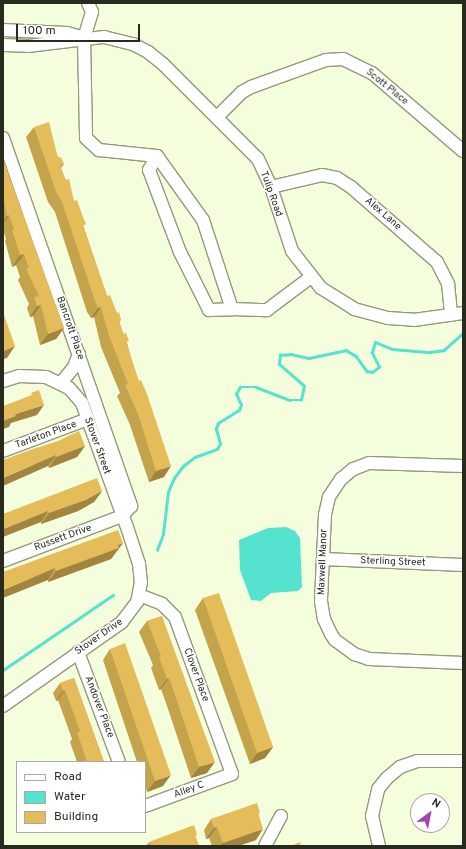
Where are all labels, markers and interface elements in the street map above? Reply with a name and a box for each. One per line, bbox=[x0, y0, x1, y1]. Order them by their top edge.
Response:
scale bar bbox=[18, 16, 142, 42]
text: 100 m bbox=[23, 23, 56, 39]
street label: Scott Place bbox=[363, 66, 411, 108]
street label: Tulip Road bbox=[257, 170, 285, 218]
street label: Alex Lane bbox=[362, 195, 404, 233]
street label: Bancroft Place bbox=[54, 295, 86, 361]
street label: Stover Street bbox=[81, 416, 113, 476]
street label: Tarleton Place bbox=[14, 418, 78, 452]
street label: Russett Drive bbox=[33, 522, 93, 554]
street label: Maxwell Manor bbox=[316, 529, 330, 595]
street label: Sterling Street bbox=[360, 555, 426, 569]
street label: Stover Drive bbox=[73, 616, 125, 658]
street label: Clover Place bbox=[181, 647, 211, 703]
street label: Andover Place bbox=[82, 674, 116, 740]
legend bbox=[16, 761, 146, 833]
text: Road bbox=[54, 769, 82, 785]
street label: Alley C bbox=[172, 779, 206, 801]
text: Water bbox=[54, 789, 86, 805]
north arrow bbox=[410, 793, 450, 833]
text: N bbox=[429, 796, 443, 812]
text: Building bbox=[54, 809, 98, 825]

